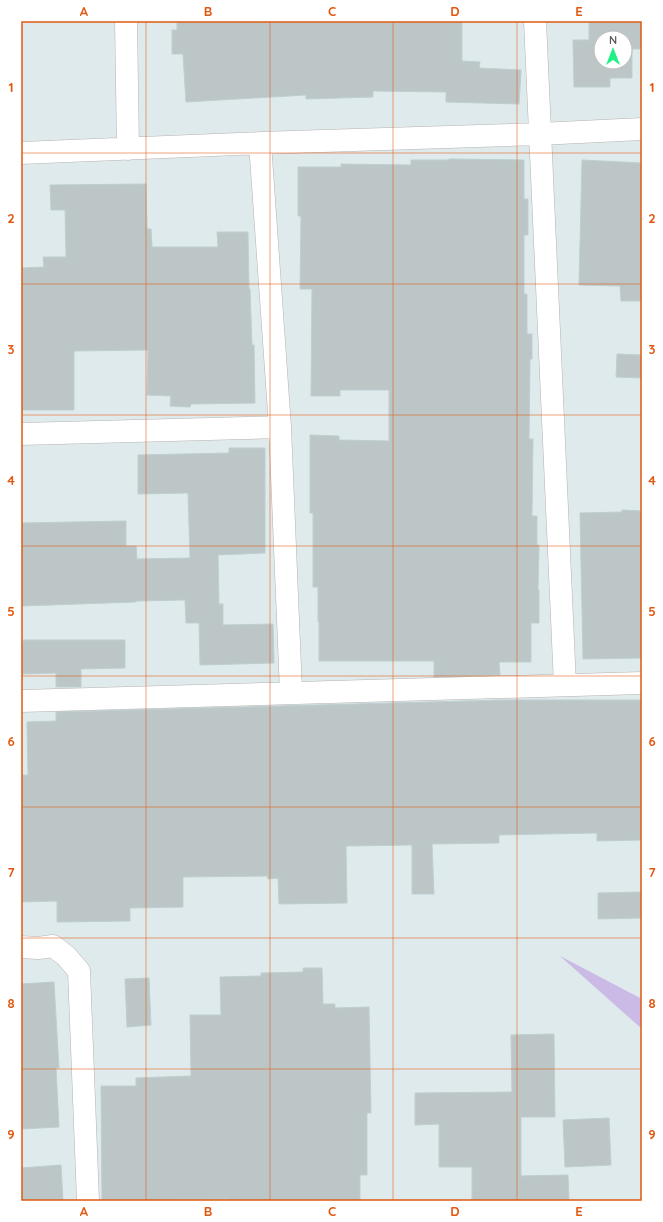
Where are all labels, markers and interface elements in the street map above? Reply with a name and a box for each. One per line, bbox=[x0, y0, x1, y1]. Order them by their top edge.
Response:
text: A bbox=[80, 3, 89, 19]
text: B bbox=[204, 3, 212, 19]
text: C bbox=[328, 3, 336, 19]
text: D bbox=[450, 3, 460, 19]
text: E bbox=[575, 3, 583, 19]
north arrow bbox=[593, 30, 633, 70]
text: N bbox=[609, 33, 617, 47]
text: 1 bbox=[8, 79, 14, 95]
text: 1 bbox=[649, 79, 655, 95]
text: 2 bbox=[7, 210, 15, 226]
text: 2 bbox=[648, 210, 656, 226]
text: 3 bbox=[8, 341, 15, 357]
text: 3 bbox=[649, 341, 656, 357]
text: 4 bbox=[7, 472, 15, 488]
text: 4 bbox=[648, 472, 656, 488]
text: 5 bbox=[7, 603, 15, 619]
text: 5 bbox=[648, 603, 656, 619]
text: 6 bbox=[7, 733, 15, 749]
text: 6 bbox=[648, 733, 656, 749]
text: 7 bbox=[7, 864, 15, 880]
text: 7 bbox=[648, 864, 656, 880]
text: 8 bbox=[7, 995, 15, 1011]
text: 8 bbox=[648, 995, 656, 1011]
text: 9 bbox=[7, 1126, 15, 1142]
text: 9 bbox=[648, 1126, 656, 1142]
text: A bbox=[80, 1203, 89, 1219]
text: B bbox=[204, 1203, 212, 1219]
text: C bbox=[328, 1203, 336, 1219]
text: D bbox=[450, 1203, 460, 1219]
text: E bbox=[575, 1203, 583, 1219]

